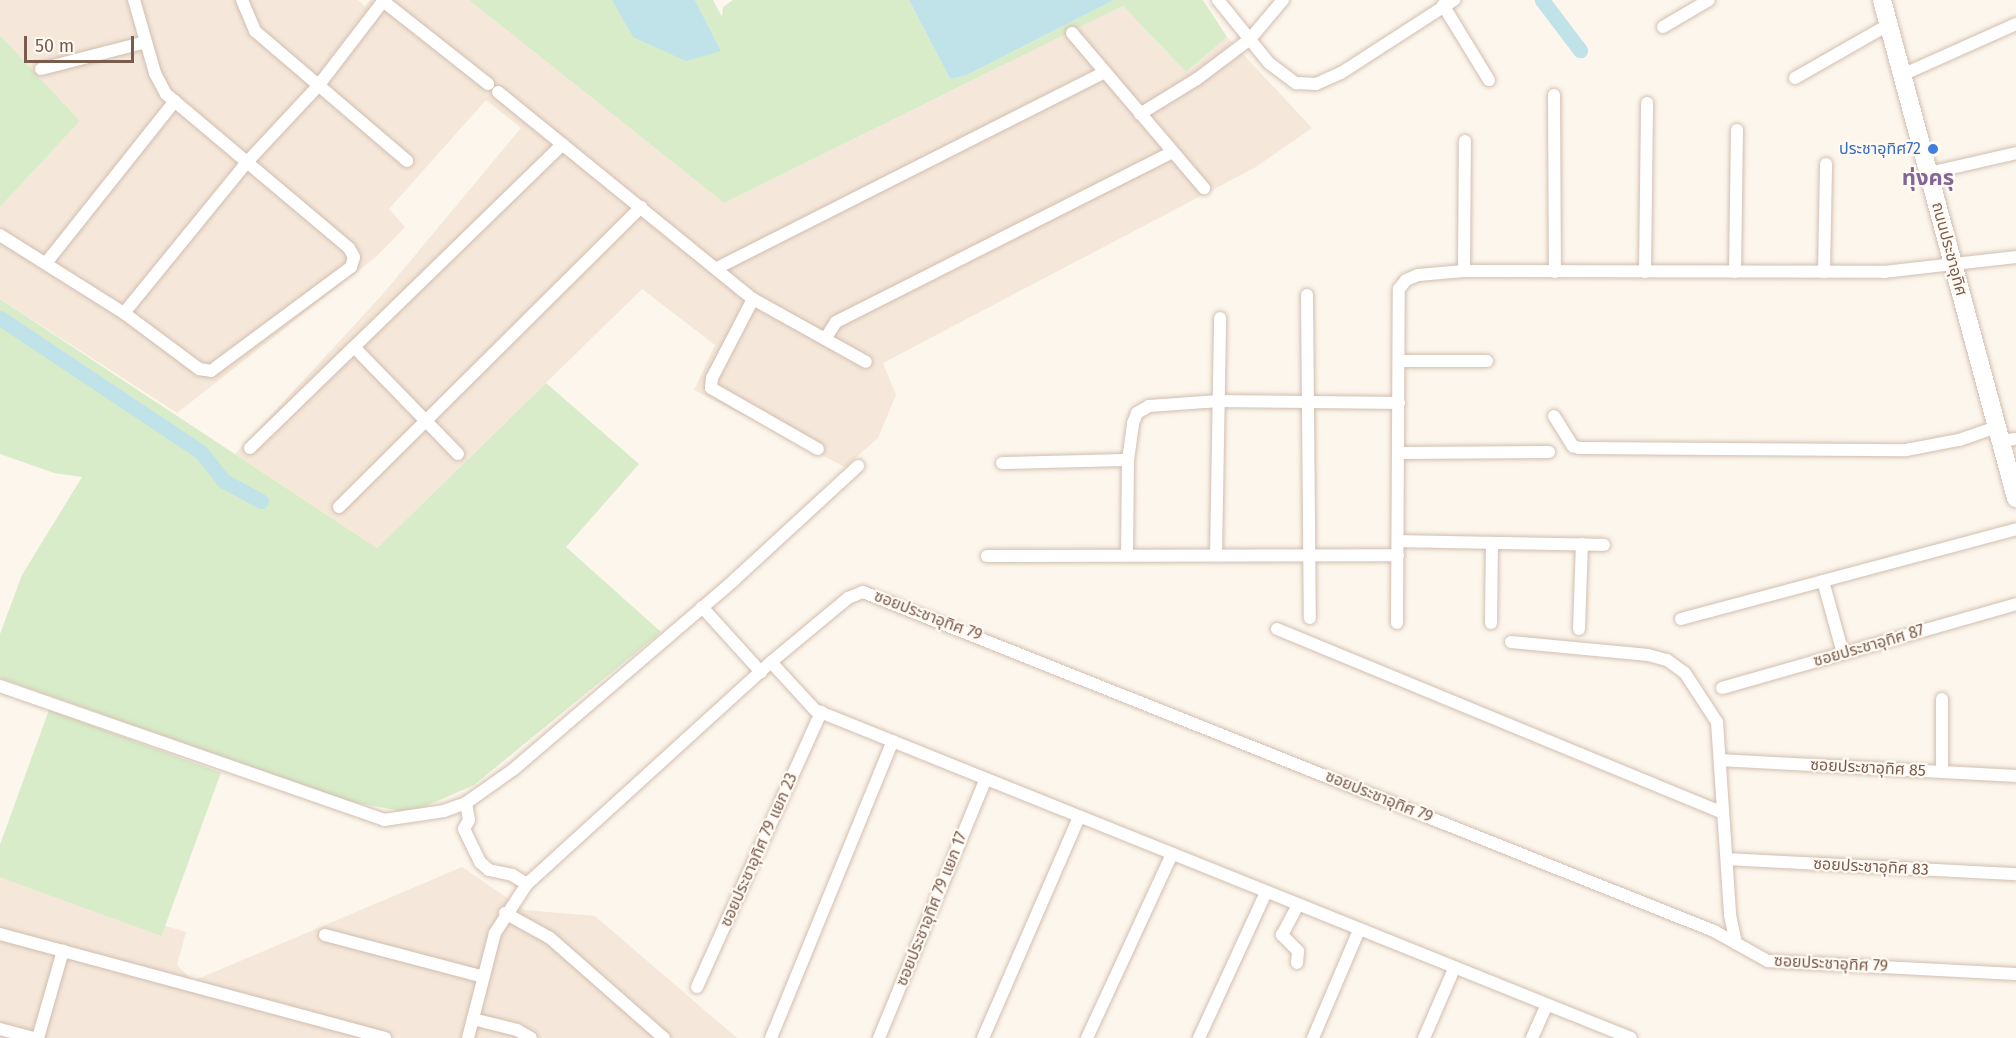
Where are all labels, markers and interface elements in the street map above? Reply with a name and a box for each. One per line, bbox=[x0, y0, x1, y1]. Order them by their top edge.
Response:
scale bar bbox=[27, 24, 136, 62]
text: 50 m bbox=[35, 35, 74, 57]
place label: ประชาอุทิศ72 bbox=[1839, 139, 1921, 159]
marker: ประชาอุทิศ72 bbox=[1926, 142, 1940, 156]
district label: ทุ่งครุ bbox=[1902, 165, 1954, 191]
street label: ถนนประชาอุทิศ bbox=[1927, 200, 1971, 298]
street label: ซอยประชาอุทิศ 79 bbox=[871, 587, 985, 645]
street label: ซอยประชาอุทิศ 87 bbox=[1811, 621, 1927, 671]
street label: ซอยประชาอุทิศ 85 bbox=[1810, 755, 1926, 781]
street label: ซอยประชาอุทิศ 79 bbox=[1322, 767, 1436, 827]
street label: ซอยประชาอุทิศ 79 แยก 23 bbox=[716, 770, 802, 930]
street label: ซอยประชาอุทิศ 79 แยก 17 bbox=[892, 829, 972, 989]
street label: ซอยประชาอุทิศ 83 bbox=[1813, 854, 1929, 880]
street label: ซอยประชาอุทิศ 79 bbox=[1773, 951, 1889, 977]

